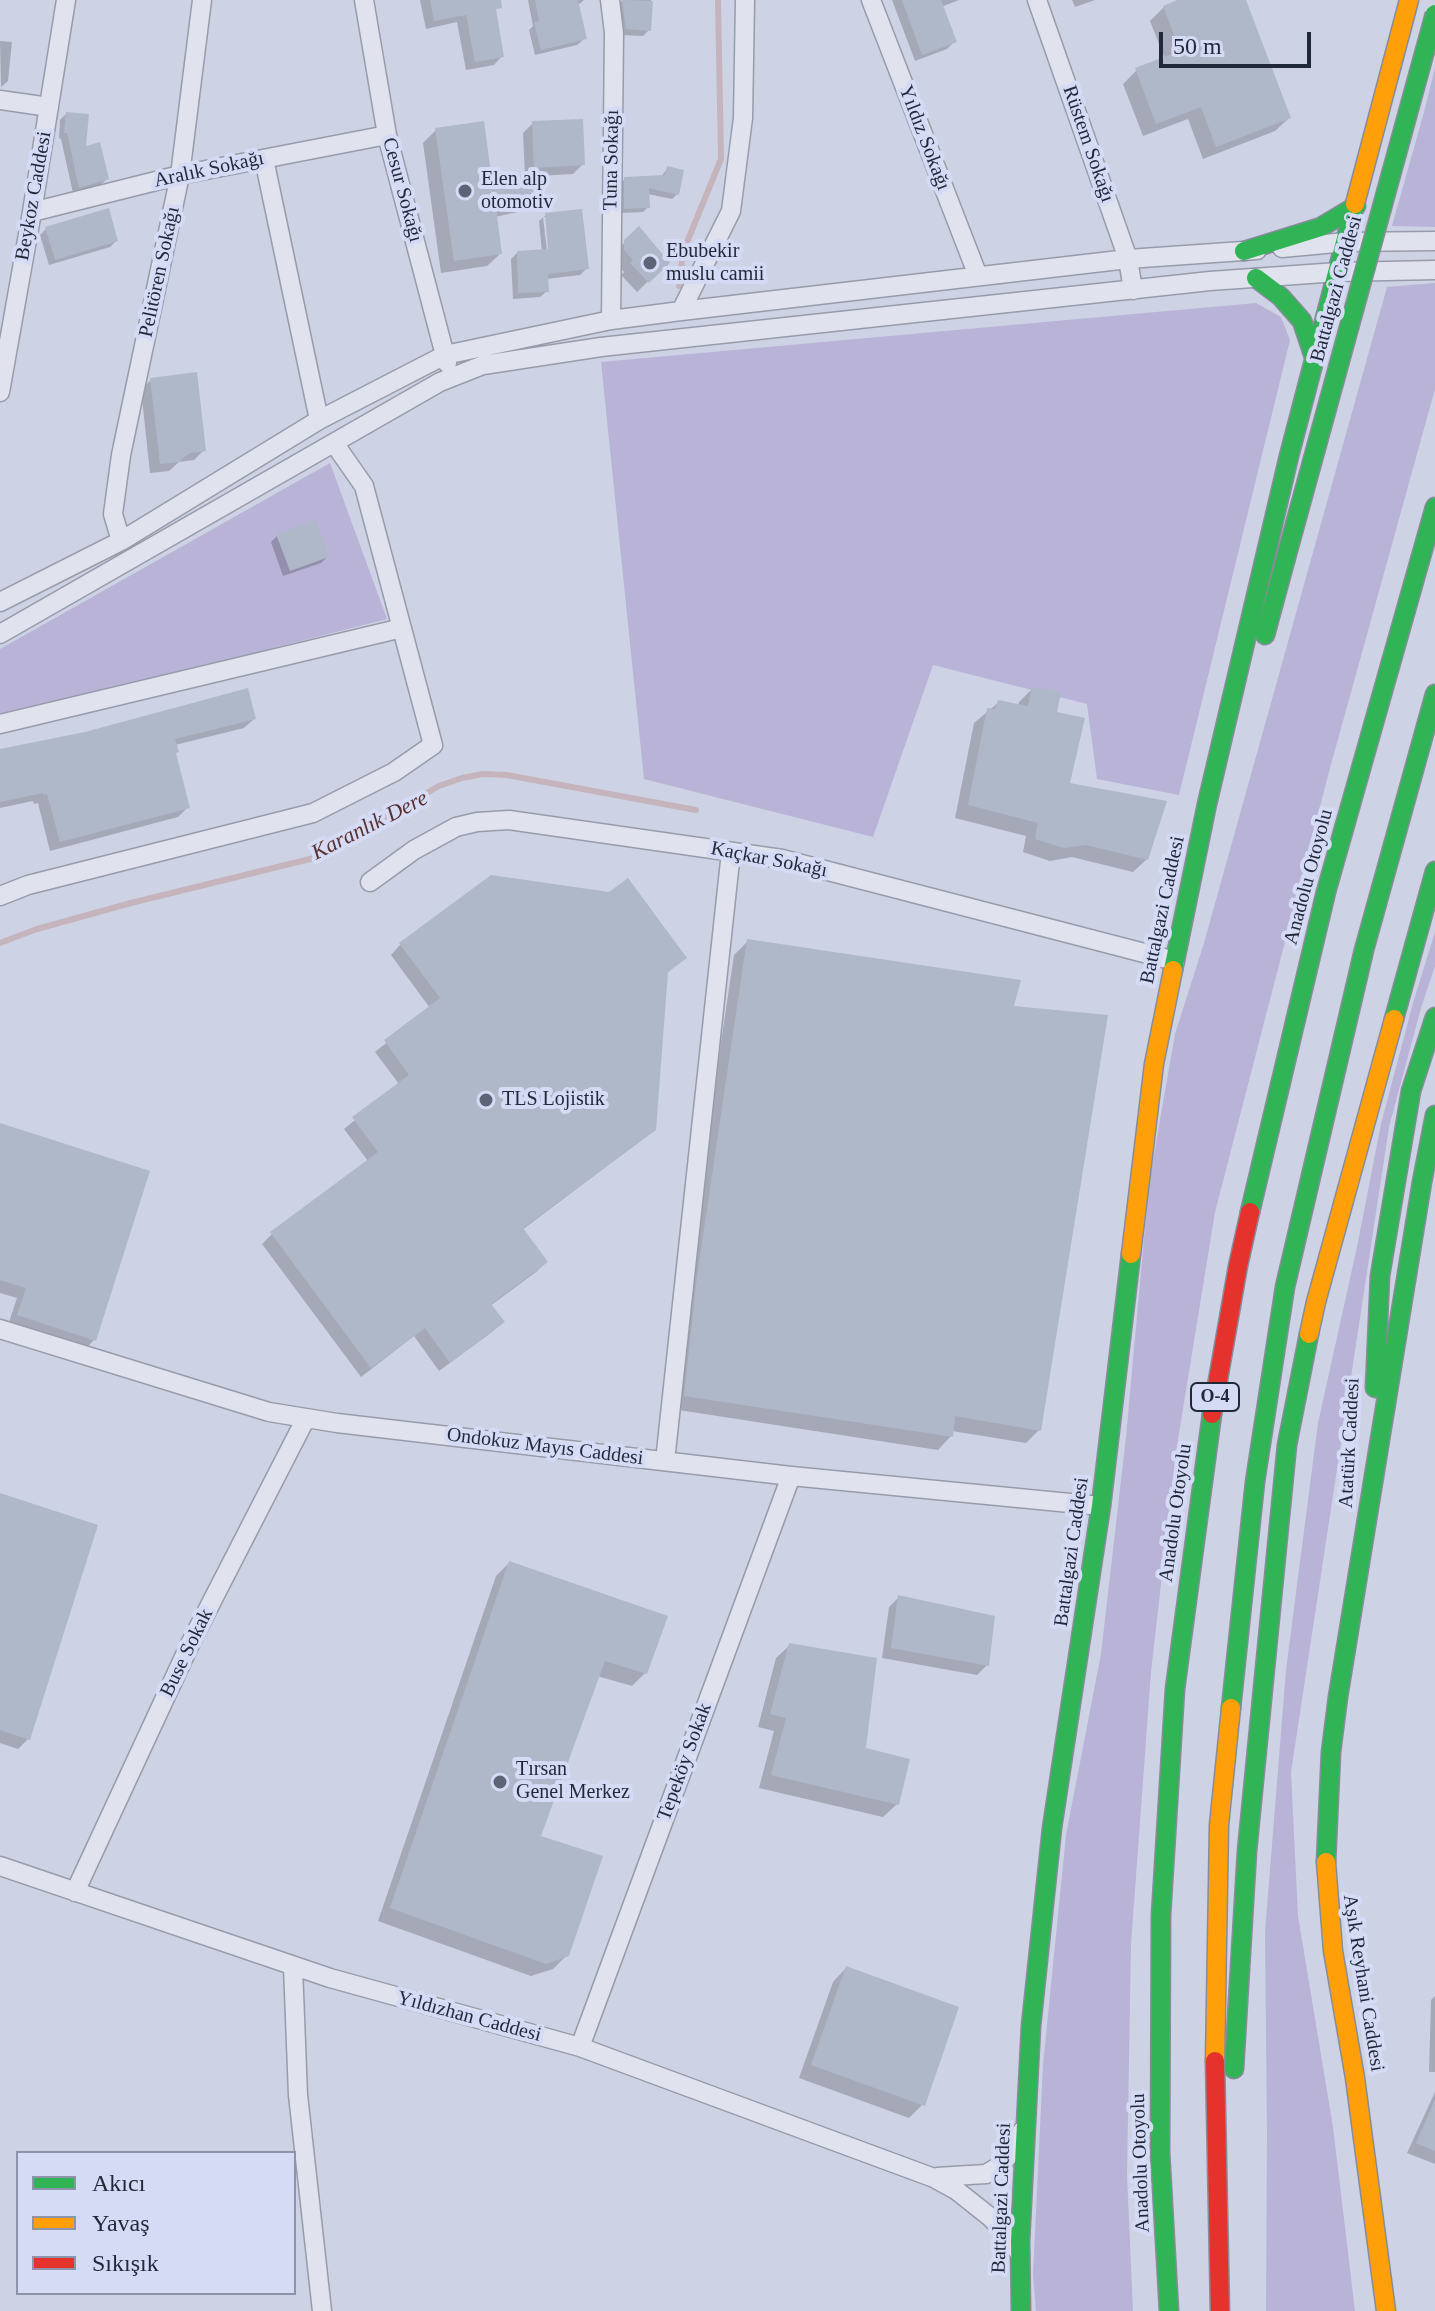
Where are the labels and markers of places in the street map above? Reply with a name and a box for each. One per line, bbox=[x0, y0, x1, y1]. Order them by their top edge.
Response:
place label: Elen alp otomotiv bbox=[481, 168, 553, 215]
marker: Elen alp otomotiv bbox=[456, 182, 474, 200]
place label: Ebubekir muslu camii bbox=[666, 240, 764, 287]
marker: Ebubekir muslu camii bbox=[641, 254, 659, 272]
place label: TLS Lojistik bbox=[502, 1088, 605, 1112]
marker: TLS Lojistik bbox=[477, 1091, 495, 1109]
place label: Tırsan Genel Merkez bbox=[516, 1758, 630, 1805]
marker: Tırsan Genel Merkez bbox=[491, 1773, 509, 1791]

